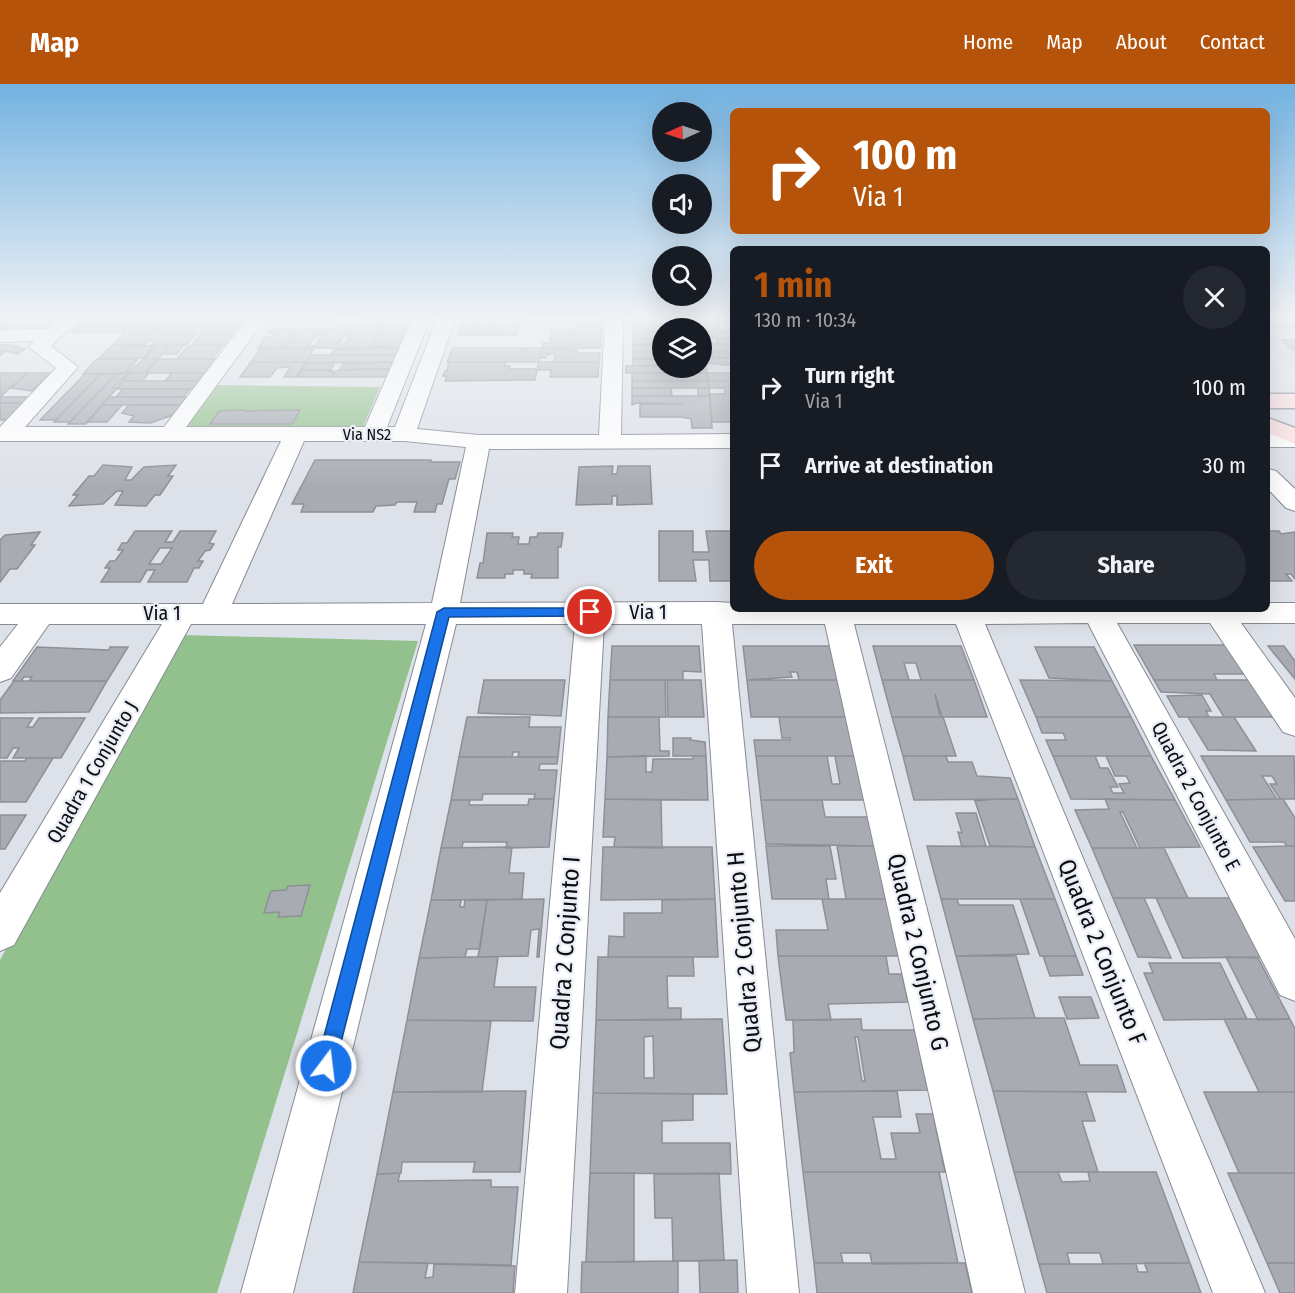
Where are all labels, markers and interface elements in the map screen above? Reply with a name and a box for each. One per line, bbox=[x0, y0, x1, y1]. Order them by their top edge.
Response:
text: Map bbox=[30, 26, 79, 59]
text: Home bbox=[963, 29, 1013, 55]
text: Map bbox=[1046, 29, 1083, 55]
text: About bbox=[1116, 29, 1167, 55]
text: Contact bbox=[1200, 29, 1265, 55]
north arrow bbox=[652, 102, 712, 162]
map controls bbox=[652, 102, 712, 378]
text: 100 m bbox=[853, 130, 957, 180]
icon: right bbox=[754, 132, 832, 210]
button: sound bbox=[652, 174, 712, 234]
text: Via 1 bbox=[853, 181, 904, 213]
button: search bbox=[652, 246, 712, 306]
text: 1 min bbox=[754, 263, 832, 307]
button: close bbox=[1183, 266, 1246, 329]
text: 130 m · 10:34 bbox=[754, 308, 856, 332]
button: layers bbox=[652, 318, 712, 378]
text: Turn right bbox=[805, 362, 894, 389]
icon: right bbox=[754, 371, 787, 404]
text: 100 m bbox=[1192, 374, 1246, 401]
text: Via 1 bbox=[805, 389, 843, 413]
street label: Via NS2 bbox=[343, 425, 391, 444]
icon: arrive bbox=[754, 449, 787, 482]
text: Arrive at destination bbox=[805, 452, 993, 479]
text: 30 m bbox=[1203, 452, 1246, 479]
button: Exit bbox=[754, 531, 994, 600]
button: Share bbox=[1006, 531, 1246, 600]
pin bbox=[564, 586, 615, 637]
icon: arrive bbox=[573, 595, 606, 628]
street label: Via 1 bbox=[629, 600, 667, 624]
street label: Via 1 bbox=[143, 601, 181, 625]
street label: Quadra 1 Conjunto J bbox=[41, 696, 143, 848]
street label: Quadra 2 Conjunto E bbox=[1147, 717, 1245, 875]
street label: Quadra 2 Conjunto H bbox=[721, 850, 767, 1054]
street label: Quadra 2 Conjunto G bbox=[882, 851, 954, 1053]
street label: Quadra 2 Conjunto I bbox=[544, 855, 586, 1051]
street label: Quadra 2 Conjunto F bbox=[1052, 855, 1152, 1049]
position arrow bbox=[294, 1034, 358, 1098]

